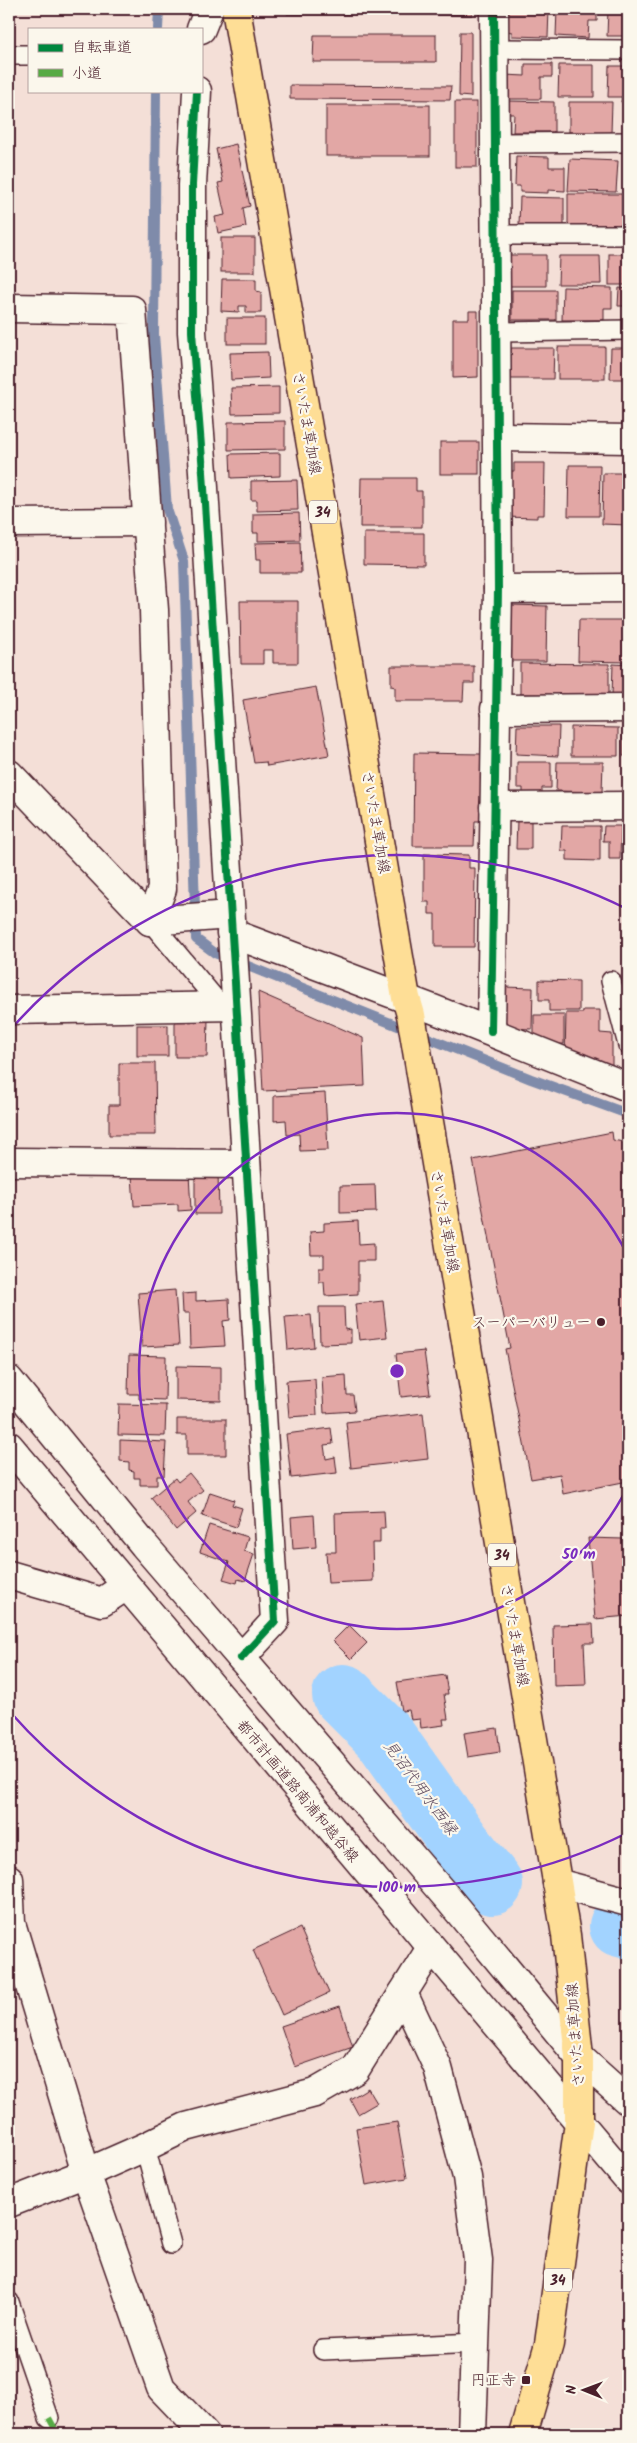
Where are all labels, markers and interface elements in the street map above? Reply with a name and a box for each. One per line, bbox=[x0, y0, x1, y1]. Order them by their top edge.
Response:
legend bbox=[28, 28, 202, 92]
text: 自転車道 bbox=[72, 36, 132, 60]
text: 小道 bbox=[72, 62, 102, 86]
street label: さいたま草加線 bbox=[285, 370, 327, 477]
road number: 34 bbox=[309, 501, 337, 524]
street label: さいたま草加線 bbox=[354, 769, 396, 876]
street label: さいたま草加線 bbox=[423, 1168, 465, 1275]
place label: スーパーバリュー bbox=[472, 1311, 591, 1335]
marker: スーパーバリュー bbox=[595, 1316, 607, 1328]
centre of rings bbox=[388, 1362, 406, 1380]
text: 50 m bbox=[561, 1543, 596, 1567]
road number: 34 bbox=[488, 1544, 516, 1566]
street label: さいたま草加線 bbox=[493, 1582, 535, 1689]
street label: 都市計画道路南浦和越谷線 bbox=[230, 1715, 364, 1868]
water label: 見沼代用水西縁 bbox=[377, 1735, 464, 1842]
text: 100 m bbox=[378, 1876, 416, 1900]
street label: さいたま草加線 bbox=[560, 1982, 592, 2088]
road number: 34 bbox=[544, 2268, 572, 2292]
north arrow bbox=[560, 2366, 610, 2416]
place label: 円正寺 bbox=[471, 2369, 516, 2393]
marker: 円正寺 bbox=[520, 2374, 532, 2386]
text: N bbox=[561, 2385, 583, 2394]

